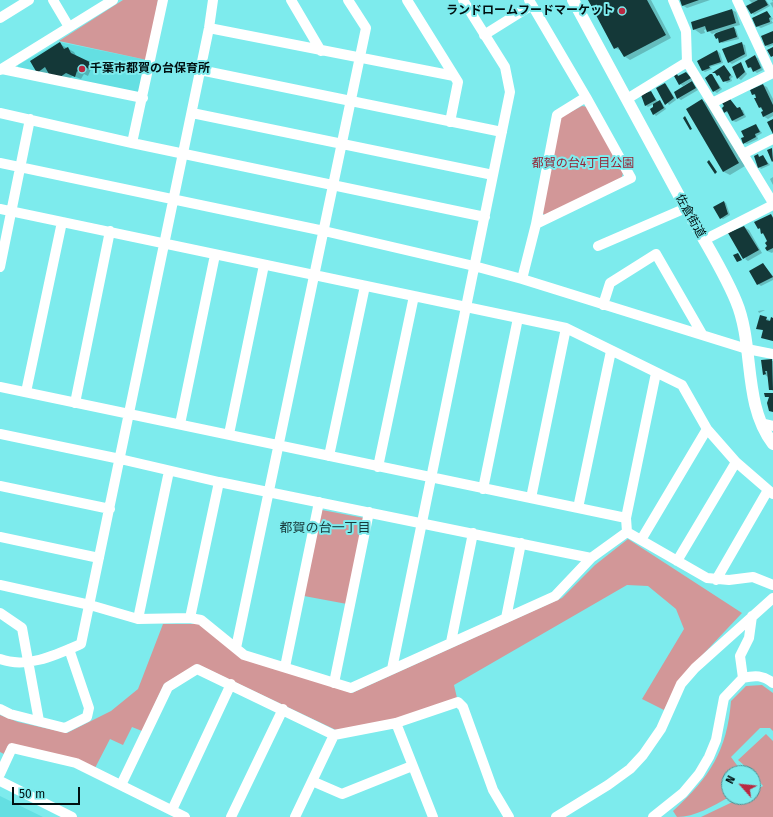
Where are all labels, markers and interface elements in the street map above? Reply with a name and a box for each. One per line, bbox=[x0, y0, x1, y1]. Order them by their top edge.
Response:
place label: ランドロームフードマーケット bbox=[446, 4, 614, 18]
marker: ランドロームフードマーケット bbox=[617, 6, 627, 16]
place label: 千葉市都賀の台保育所 bbox=[90, 62, 210, 76]
marker: 千葉市都賀の台保育所 bbox=[77, 64, 87, 74]
park label: 都賀の台4丁目公園 bbox=[532, 157, 634, 171]
street label: 佐倉街道 bbox=[672, 192, 708, 240]
district label: 都賀の台一丁目 bbox=[280, 520, 370, 536]
north arrow bbox=[721, 765, 761, 805]
text: N bbox=[723, 774, 738, 786]
scale bar bbox=[14, 779, 82, 805]
text: 50 m bbox=[19, 787, 45, 801]

